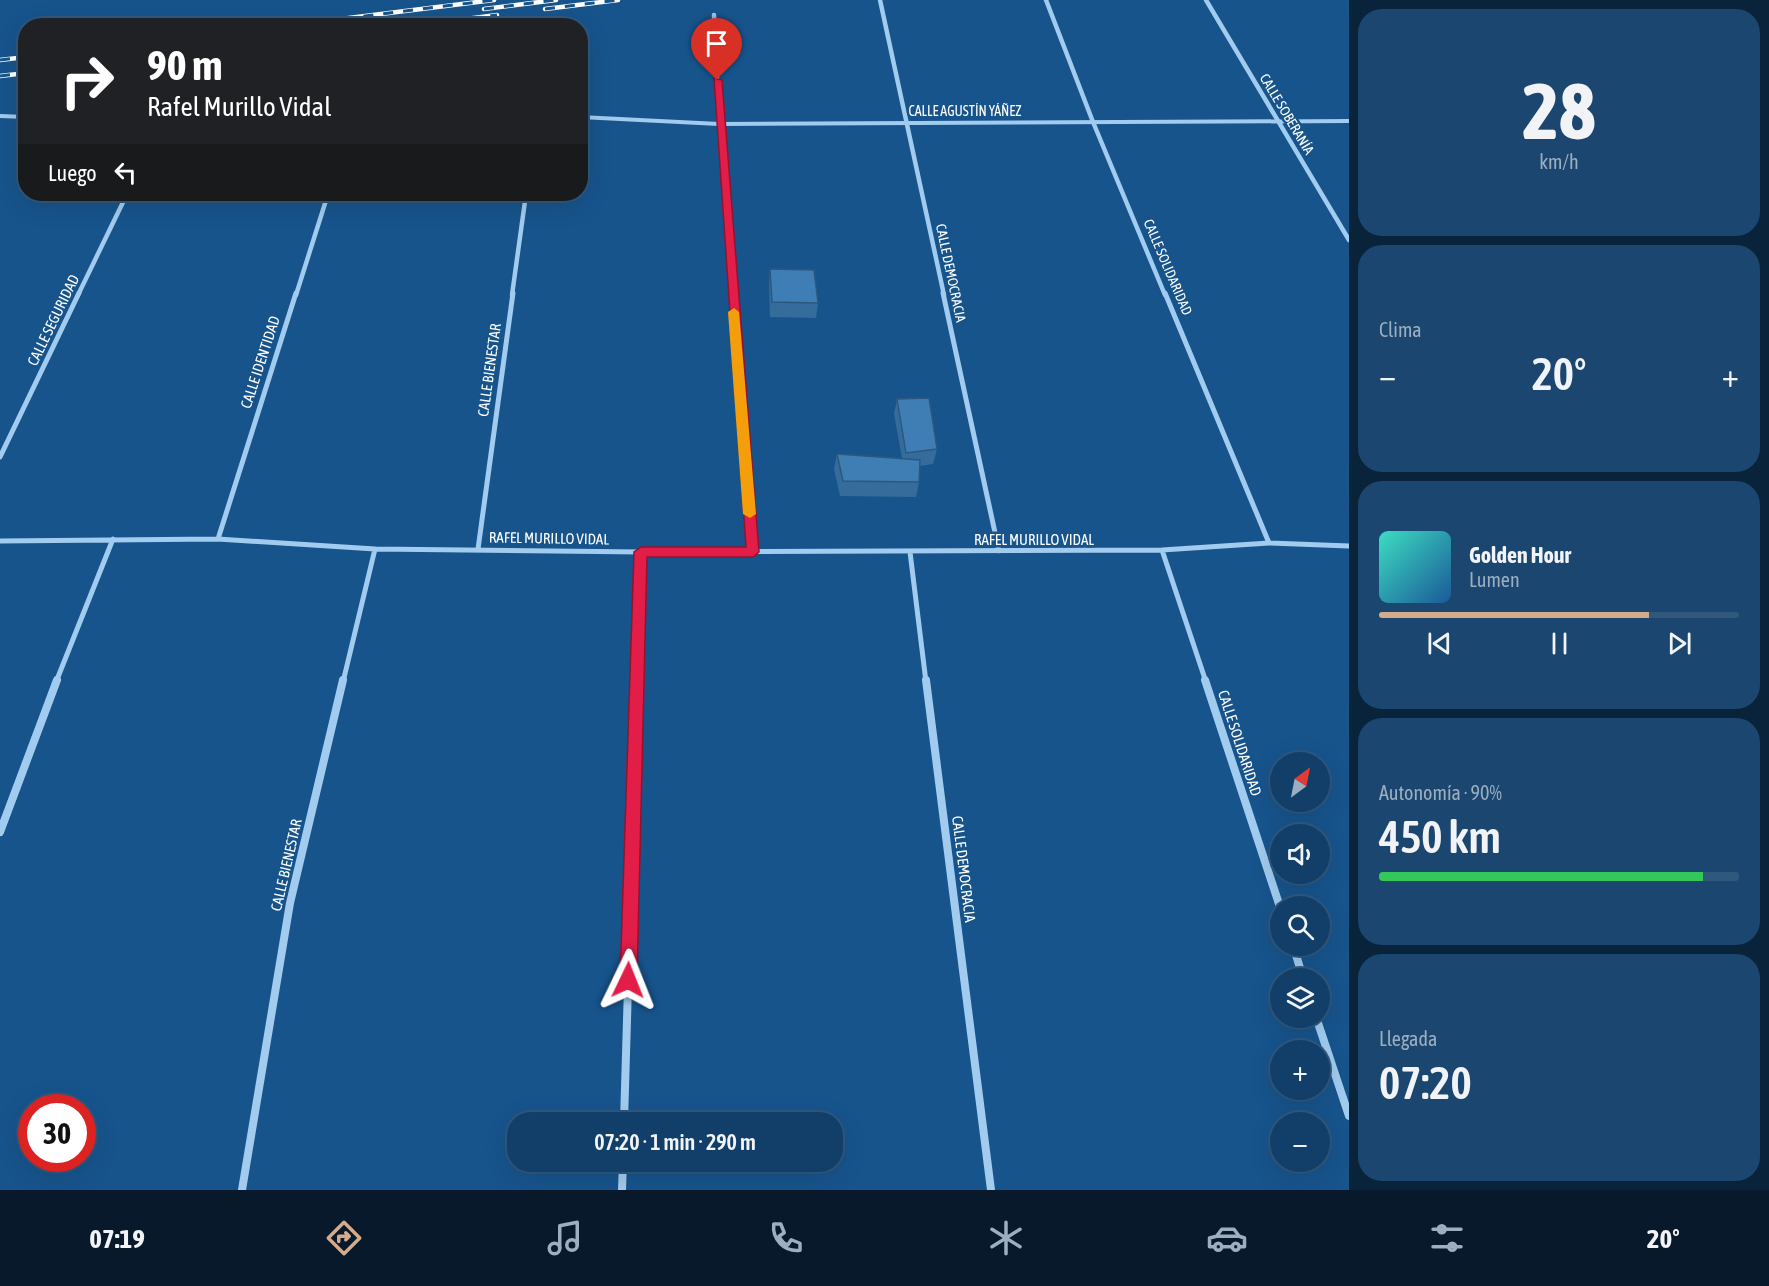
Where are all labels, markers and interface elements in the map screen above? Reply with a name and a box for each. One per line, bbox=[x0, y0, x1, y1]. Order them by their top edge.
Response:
pin bbox=[691, 18, 742, 80]
icon: arrive bbox=[700, 27, 733, 60]
text: 90 m bbox=[147, 41, 222, 89]
icon: right bbox=[48, 42, 126, 120]
text: 28 bbox=[1522, 66, 1596, 156]
street label: CALLE SOBERANÍA bbox=[1257, 71, 1317, 157]
text: Rafel Murillo Vidal bbox=[147, 91, 331, 122]
street label: CALLE AGUSTÍN YÁÑEZ bbox=[908, 103, 1022, 119]
text: km/h bbox=[1539, 150, 1579, 173]
icon: left bbox=[109, 156, 142, 189]
text: Luego bbox=[48, 160, 97, 186]
street label: CALLE SOLIDARIDAD bbox=[1141, 217, 1195, 318]
street label: CALLE DEMOCRACIA bbox=[933, 222, 969, 324]
street label: CALLE SEGURIDAD bbox=[24, 272, 82, 368]
street label: CALLE IDENTIDAD bbox=[237, 314, 283, 410]
text: Clima bbox=[1379, 318, 1422, 341]
street label: CALLE BIENESTAR bbox=[474, 322, 504, 418]
text: 20° bbox=[1532, 348, 1586, 400]
text: − bbox=[1379, 356, 1396, 394]
text: + bbox=[1722, 356, 1739, 394]
street label: RAFEL MURILLO VIDAL bbox=[489, 528, 609, 548]
street label: RAFEL MURILLO VIDAL bbox=[974, 531, 1094, 548]
text: Golden Hour bbox=[1469, 542, 1571, 568]
text: Lumen bbox=[1469, 568, 1520, 591]
icon: previous bbox=[1423, 627, 1456, 660]
icon: pause bbox=[1543, 627, 1576, 660]
icon: next bbox=[1663, 627, 1696, 660]
street label: CALLE SOLIDARIDAD bbox=[1215, 688, 1265, 798]
north arrow bbox=[1270, 752, 1330, 812]
map controls bbox=[1270, 752, 1330, 1172]
text: Autonomía · 90% bbox=[1379, 781, 1502, 804]
text: 450 km bbox=[1379, 811, 1501, 863]
street label: CALLE DEMOCRACIA bbox=[949, 815, 979, 924]
street label: CALLE BIENESTAR bbox=[267, 817, 305, 913]
button: sound bbox=[1270, 824, 1330, 884]
button: search bbox=[1270, 896, 1330, 956]
position arrow bbox=[596, 948, 660, 1012]
button: layers bbox=[1270, 968, 1330, 1028]
text: Llegada bbox=[1379, 1027, 1437, 1050]
button: + bbox=[1270, 1040, 1330, 1100]
text: 07:20 bbox=[1379, 1057, 1472, 1109]
speed limit sign: 30 bbox=[18, 1094, 96, 1172]
button: − bbox=[1270, 1112, 1330, 1172]
text: 07:20 · 1 min · 290 m bbox=[594, 1129, 756, 1155]
icon: directions bbox=[323, 1217, 365, 1259]
icon: music bbox=[544, 1217, 586, 1259]
icon: phone bbox=[765, 1217, 807, 1259]
icon: climate bbox=[985, 1217, 1027, 1259]
icon: car bbox=[1206, 1217, 1248, 1259]
icon: filters bbox=[1426, 1217, 1468, 1259]
text: 07:19 bbox=[89, 1223, 145, 1254]
text: 20° bbox=[1647, 1223, 1680, 1254]

